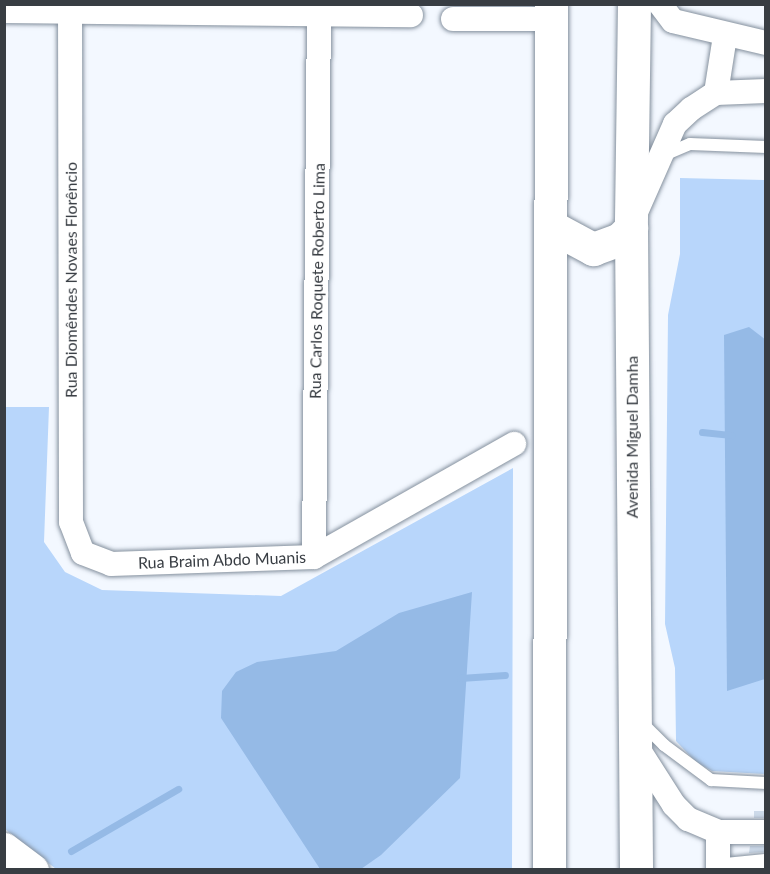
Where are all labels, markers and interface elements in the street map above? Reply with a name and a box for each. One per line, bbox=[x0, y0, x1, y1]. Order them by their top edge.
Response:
street label: Rua Diomêndes Novaes Florêncio bbox=[61, 162, 81, 398]
street label: Rua Carlos Roquete Roberto Lima bbox=[305, 163, 329, 399]
street label: Avenida Miguel Damha bbox=[622, 356, 642, 518]
street label: Rua Braim Abdo Muanis bbox=[137, 547, 307, 573]

